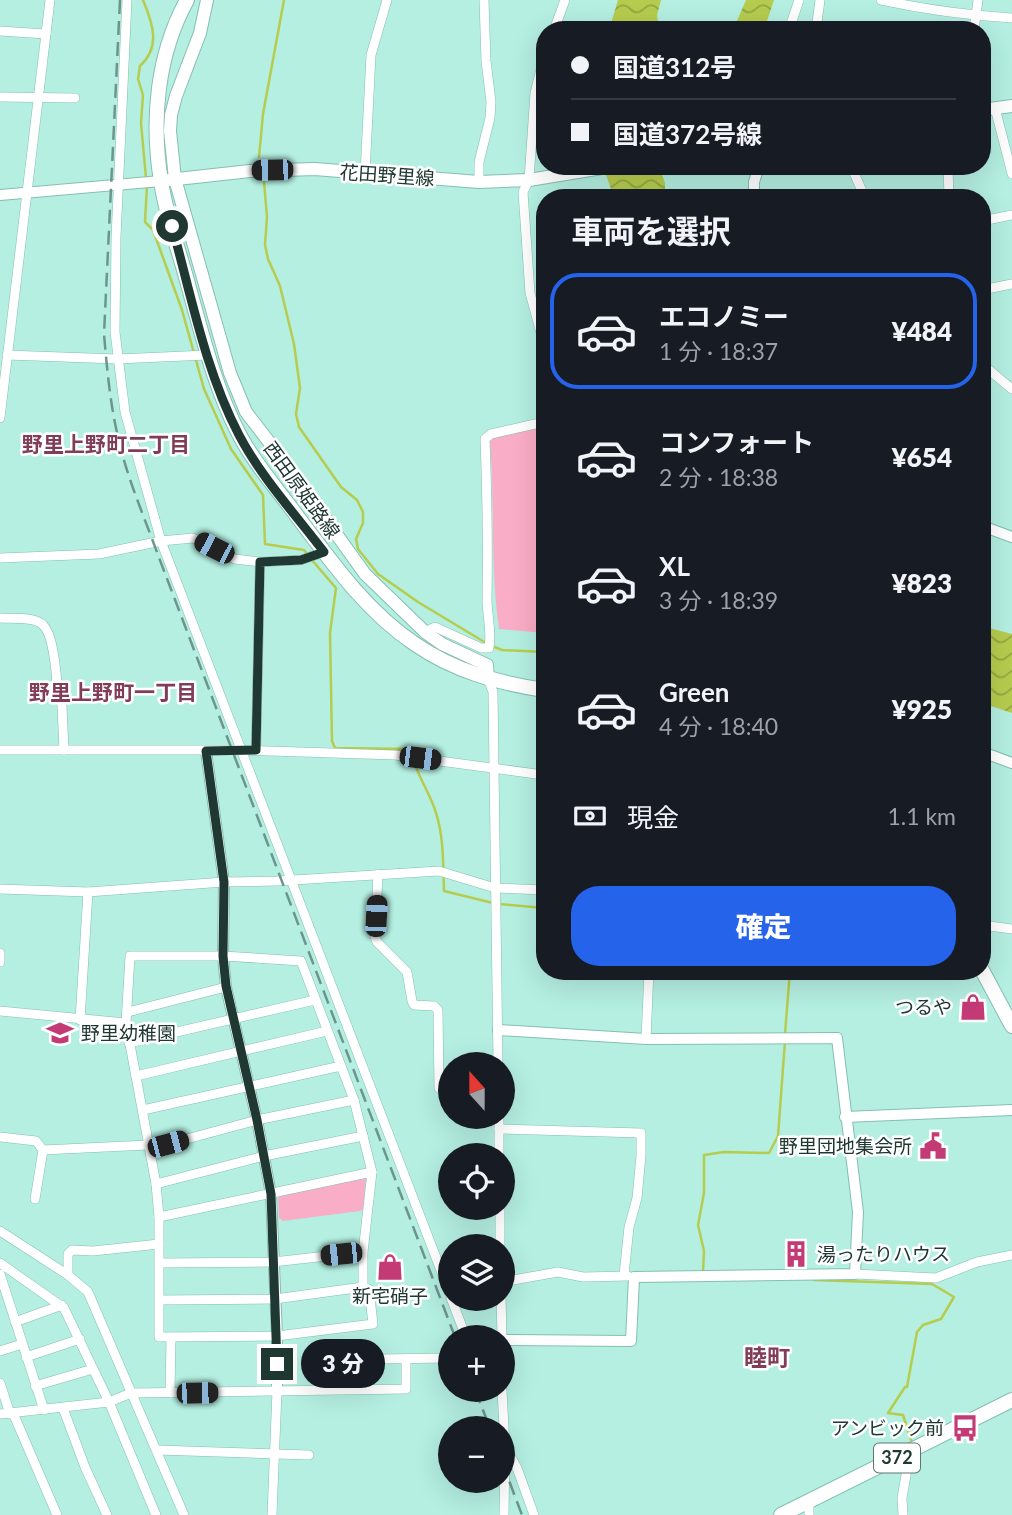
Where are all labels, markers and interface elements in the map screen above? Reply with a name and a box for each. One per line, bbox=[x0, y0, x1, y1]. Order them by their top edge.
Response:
text: 国道312号 bbox=[613, 51, 736, 83]
text: 国道372号線 bbox=[613, 118, 762, 150]
car bbox=[251, 159, 294, 181]
street label: 花田野里線 bbox=[339, 160, 435, 189]
route start bbox=[156, 210, 188, 242]
text: 車両を選択 bbox=[571, 211, 731, 250]
icon: car bbox=[575, 300, 638, 363]
text: エコノミー bbox=[659, 300, 789, 332]
text: ¥484 bbox=[892, 315, 952, 347]
text: 1 分 · 18:37 bbox=[659, 337, 778, 365]
icon: car bbox=[575, 426, 638, 489]
text: コンフォート bbox=[659, 426, 814, 458]
district label: 野里上野町二丁目 bbox=[22, 431, 190, 456]
street label: 西田原姫路線 bbox=[260, 437, 345, 543]
text: ¥654 bbox=[892, 441, 952, 473]
text: 2 分 · 18:38 bbox=[659, 463, 778, 491]
car bbox=[191, 529, 238, 567]
text: XL bbox=[659, 550, 690, 582]
icon: car bbox=[575, 552, 638, 615]
text: ¥823 bbox=[892, 567, 952, 599]
text: 3 分 · 18:39 bbox=[659, 586, 778, 614]
text: Green bbox=[659, 676, 729, 708]
icon: car bbox=[575, 678, 638, 741]
district label: 野里上野町一丁目 bbox=[29, 679, 197, 704]
text: ¥925 bbox=[892, 693, 952, 725]
text: 4 分 · 18:40 bbox=[659, 712, 778, 740]
car bbox=[398, 745, 443, 771]
icon: cash bbox=[571, 797, 609, 835]
text: 現金 bbox=[627, 801, 679, 833]
text: 1.1 km bbox=[887, 802, 956, 830]
button: 確定 bbox=[571, 886, 956, 966]
car bbox=[365, 894, 388, 938]
shop icon: つるや bbox=[958, 992, 988, 1022]
place label: つるや bbox=[895, 995, 952, 1018]
school or university icon: 野里幼稚園 bbox=[45, 1018, 75, 1048]
place label: 野里幼稚園 bbox=[81, 1021, 176, 1044]
north arrow bbox=[438, 1052, 514, 1129]
map controls bbox=[438, 1052, 515, 1493]
car bbox=[145, 1128, 192, 1160]
public building icon: 野里団地集会所 bbox=[918, 1131, 948, 1161]
place label: 野里団地集会所 bbox=[779, 1134, 912, 1157]
button: locate bbox=[438, 1143, 515, 1220]
button: layers bbox=[438, 1234, 515, 1311]
building icon: 湯ったりハウス bbox=[781, 1239, 811, 1269]
car bbox=[320, 1241, 363, 1267]
place label: 湯ったりハウス bbox=[817, 1242, 950, 1265]
shop icon: 新宅硝子 bbox=[375, 1252, 405, 1282]
place label: 新宅硝子 bbox=[352, 1284, 428, 1307]
button: + bbox=[438, 1325, 515, 1402]
callout: 3 分 bbox=[302, 1340, 386, 1388]
district label: 睦町 bbox=[744, 1343, 790, 1371]
route end bbox=[261, 1348, 293, 1380]
text: 3 分 bbox=[322, 1349, 364, 1377]
car bbox=[176, 1382, 219, 1404]
bus stop icon: アンビック前 bbox=[950, 1413, 980, 1443]
button: − bbox=[438, 1416, 515, 1493]
place label: アンビック前 bbox=[831, 1416, 944, 1439]
road number: 372 bbox=[874, 1443, 920, 1472]

